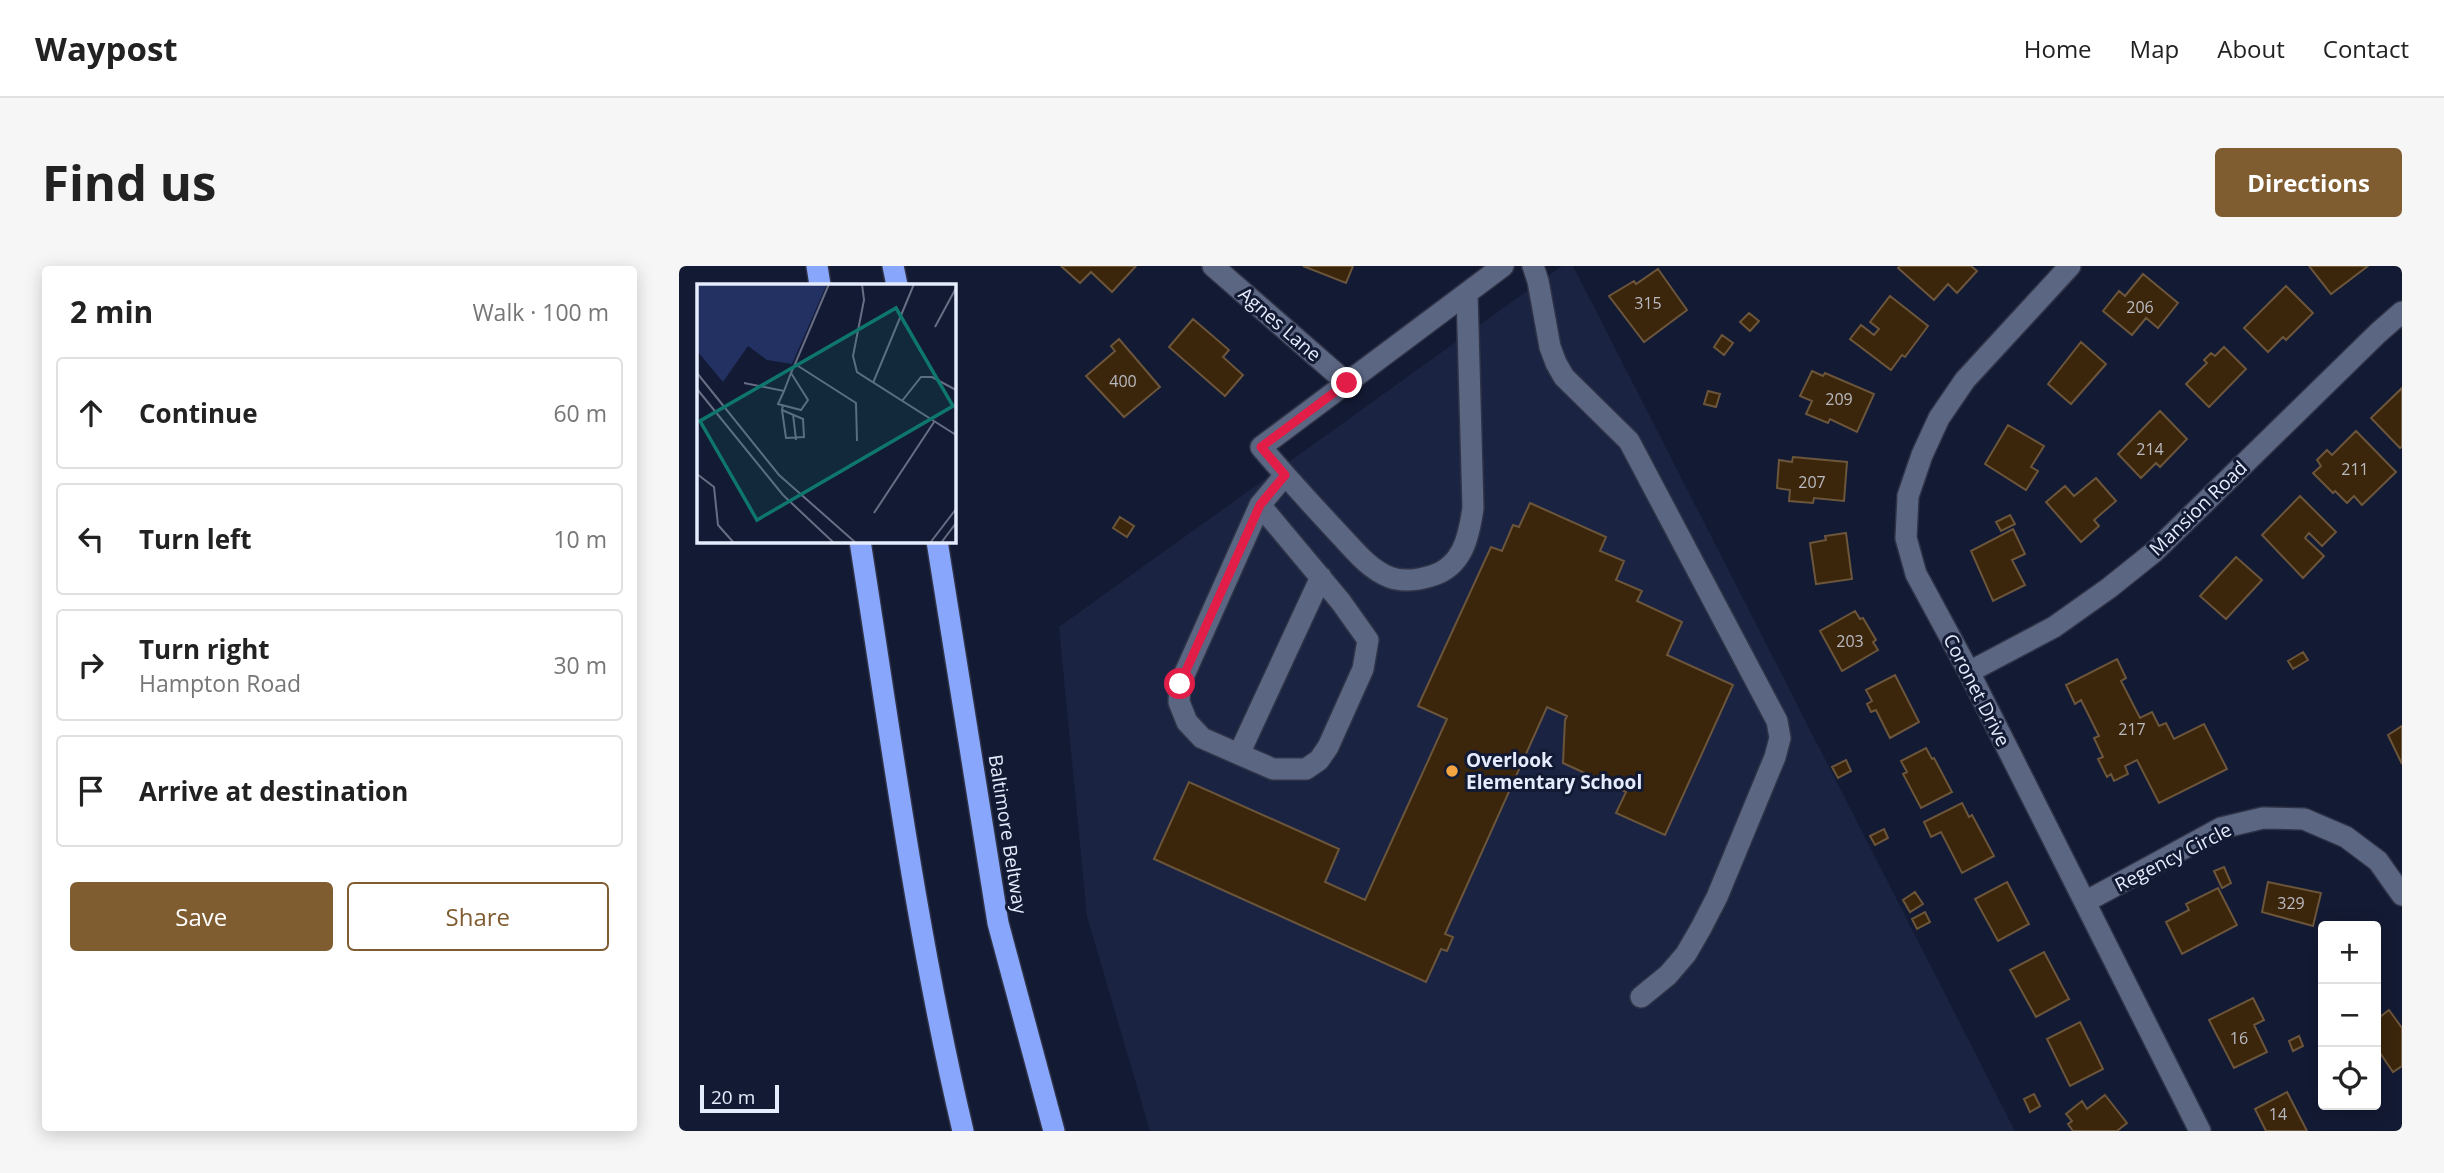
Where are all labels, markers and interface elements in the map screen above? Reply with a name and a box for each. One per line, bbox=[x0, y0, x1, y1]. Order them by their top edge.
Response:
text: Waypost bbox=[35, 26, 178, 71]
text: Home bbox=[2024, 32, 2092, 65]
text: Map bbox=[2130, 32, 2179, 65]
text: About bbox=[2217, 32, 2285, 65]
text: Contact bbox=[2323, 32, 2409, 65]
button: Directions bbox=[2215, 148, 2402, 217]
text: Find us bbox=[42, 149, 216, 215]
street label: Agnes Lane bbox=[1233, 281, 1327, 367]
inset map bbox=[697, 284, 955, 542]
text: 2 min bbox=[70, 291, 153, 332]
house number: 315 bbox=[1634, 292, 1662, 314]
text: Walk · 100 m bbox=[472, 296, 609, 328]
house number: 206 bbox=[2126, 296, 2154, 318]
route end bbox=[1331, 367, 1362, 398]
house number: 400 bbox=[1109, 370, 1137, 392]
house number: 209 bbox=[1825, 388, 1853, 410]
icon: ahead bbox=[72, 394, 110, 432]
text: Continue bbox=[139, 395, 258, 431]
text: 60 m bbox=[553, 397, 607, 429]
house number: 214 bbox=[2136, 438, 2164, 460]
street label: Mansion Road bbox=[2143, 455, 2253, 561]
house number: 211 bbox=[2341, 458, 2369, 480]
house number: 207 bbox=[1798, 471, 1826, 493]
icon: left bbox=[72, 520, 110, 558]
text: Turn left bbox=[139, 521, 251, 557]
text: 10 m bbox=[553, 523, 607, 555]
street label: Coronet Drive bbox=[1937, 629, 2017, 751]
house number: 203 bbox=[1836, 630, 1864, 652]
text: Turn right bbox=[139, 631, 270, 667]
icon: right bbox=[72, 646, 110, 684]
text: 30 m bbox=[553, 649, 607, 681]
text: Hampton Road bbox=[139, 667, 301, 699]
route start bbox=[1164, 668, 1195, 699]
house number: 217 bbox=[2118, 718, 2146, 740]
place label: Overlook Elementary School bbox=[1466, 747, 1642, 795]
street label: Baltimore Beltway bbox=[983, 753, 1033, 916]
marker: Overlook Elementary School bbox=[1444, 763, 1460, 779]
icon: arrive bbox=[72, 772, 110, 810]
text: Arrive at destination bbox=[139, 773, 408, 809]
street label: Regency Circle bbox=[2110, 816, 2236, 898]
button: Save bbox=[70, 882, 333, 951]
button: Share bbox=[347, 882, 609, 951]
house number: 329 bbox=[2277, 892, 2305, 914]
map controls bbox=[2318, 921, 2381, 1110]
button: + bbox=[2318, 921, 2381, 984]
button: − bbox=[2318, 984, 2381, 1047]
house number: 16 bbox=[2230, 1027, 2248, 1049]
button: locate bbox=[2318, 1047, 2381, 1110]
scale bar bbox=[700, 1082, 779, 1114]
text: 20 m bbox=[711, 1084, 755, 1110]
house number: 14 bbox=[2269, 1103, 2287, 1125]

